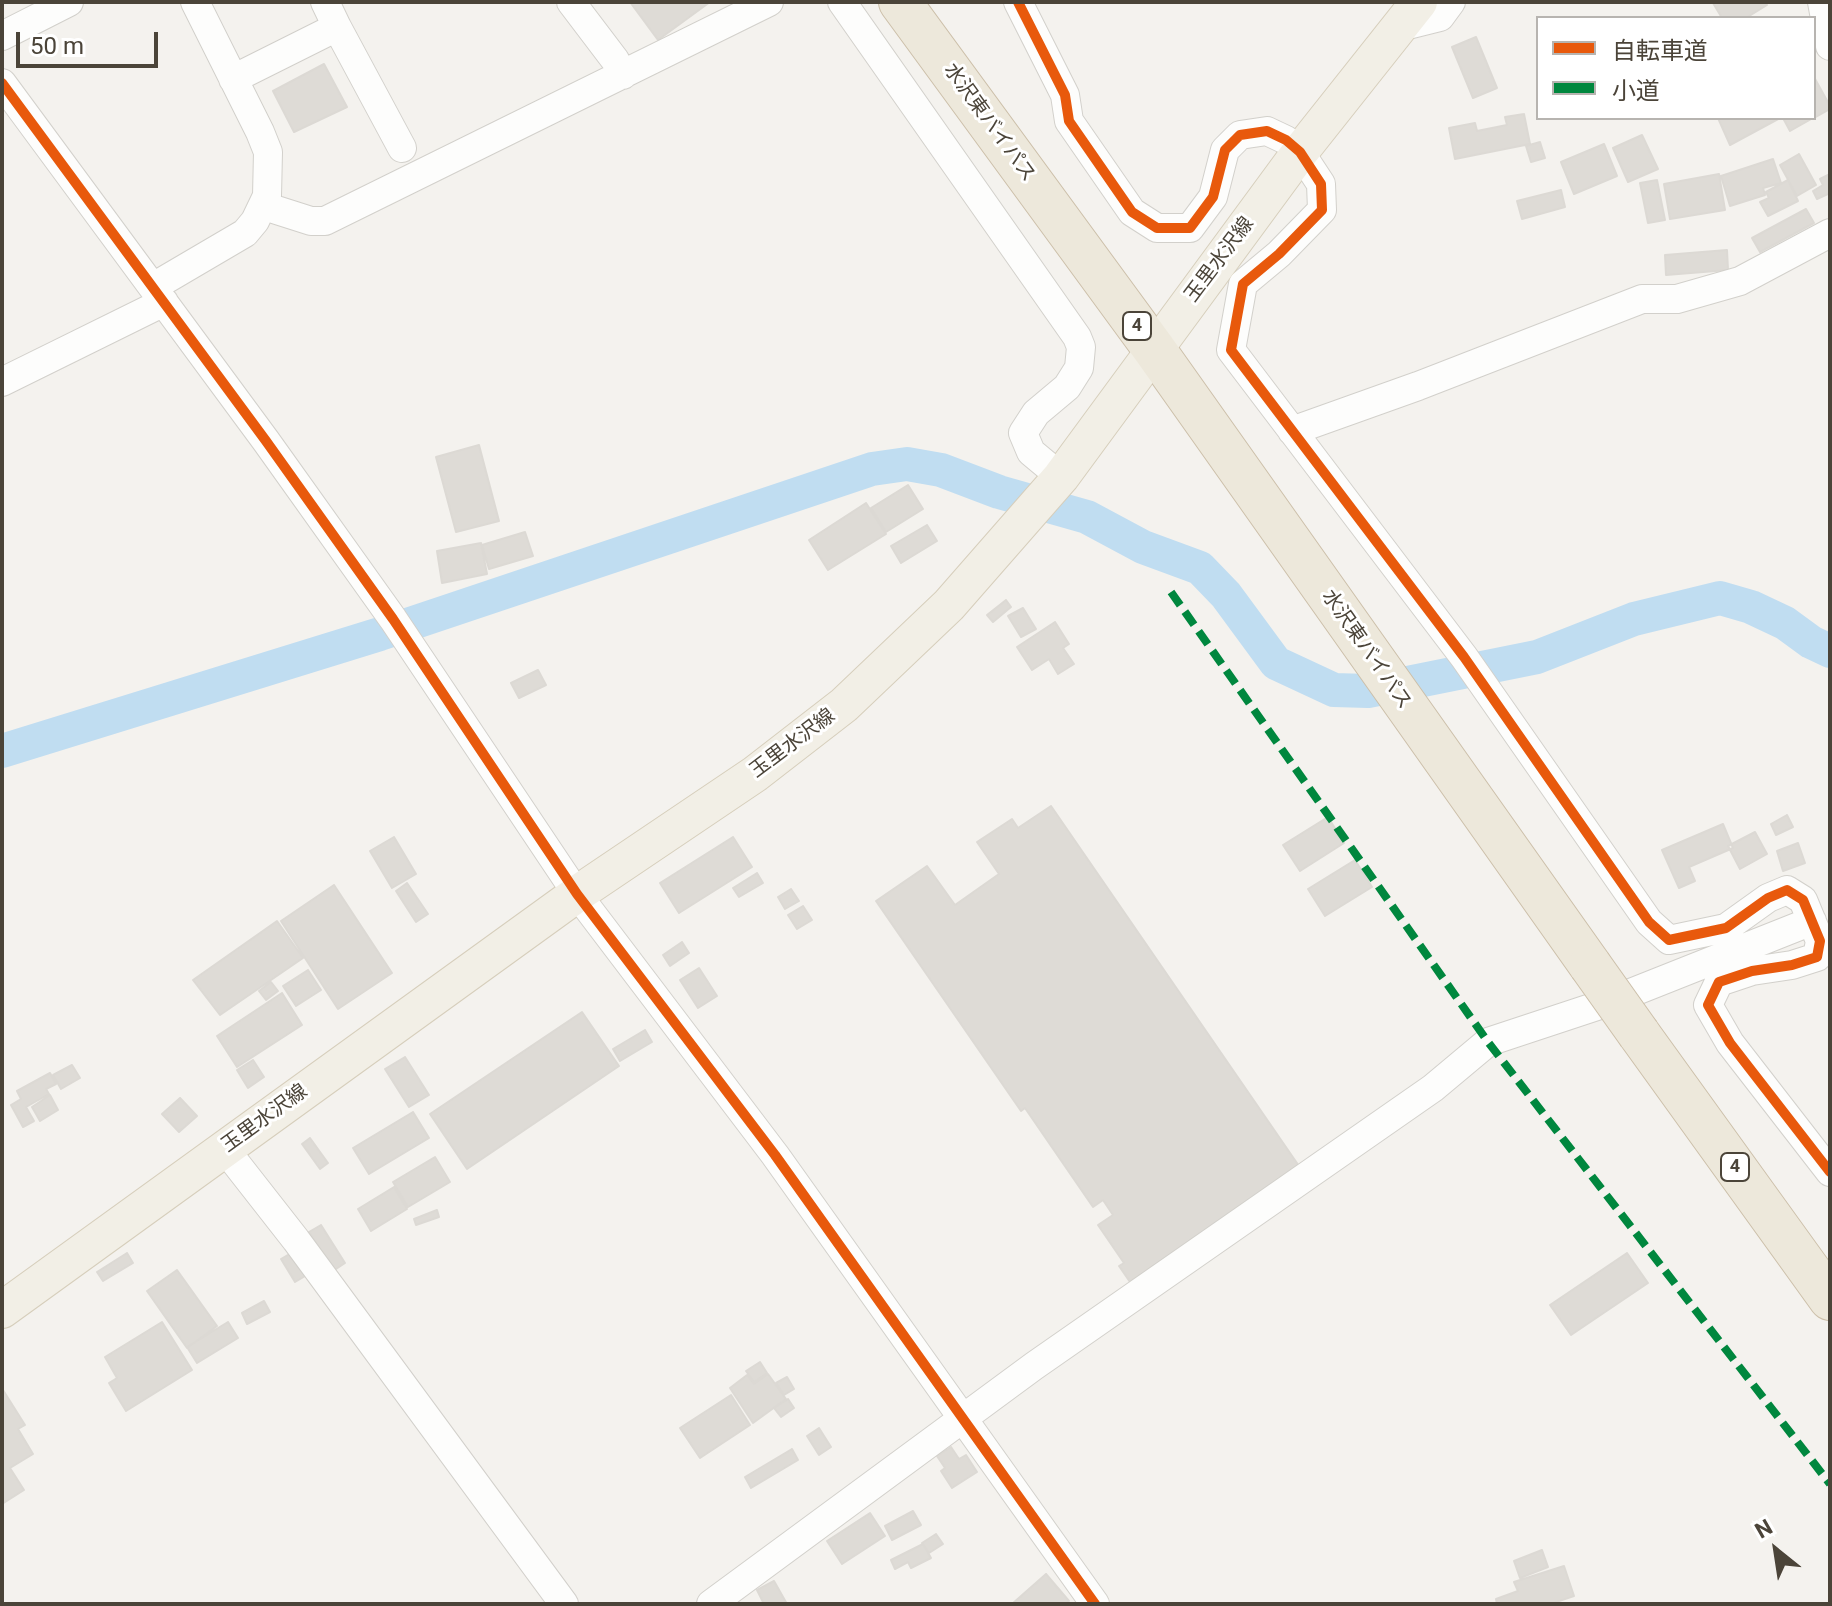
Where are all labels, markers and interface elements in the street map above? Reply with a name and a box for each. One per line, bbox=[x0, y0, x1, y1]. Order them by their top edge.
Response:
scale bar bbox=[20, 16, 162, 66]
legend bbox=[1536, 16, 1816, 120]
text: 50 m bbox=[30, 32, 84, 60]
text: 自転車道 bbox=[1612, 37, 1708, 65]
street label: 水沢東バイパス bbox=[938, 59, 1040, 187]
text: 小道 bbox=[1612, 77, 1660, 105]
street label: 玉里水沢線 bbox=[1180, 213, 1260, 307]
road number: 4 bbox=[1123, 312, 1151, 340]
street label: 水沢東バイパス bbox=[1316, 586, 1416, 714]
street label: 玉里水沢線 bbox=[746, 704, 840, 784]
street label: 玉里水沢線 bbox=[217, 1080, 313, 1158]
road number: 4 bbox=[1721, 1153, 1749, 1181]
north arrow bbox=[1736, 1510, 1816, 1590]
text: N bbox=[1751, 1514, 1777, 1543]

